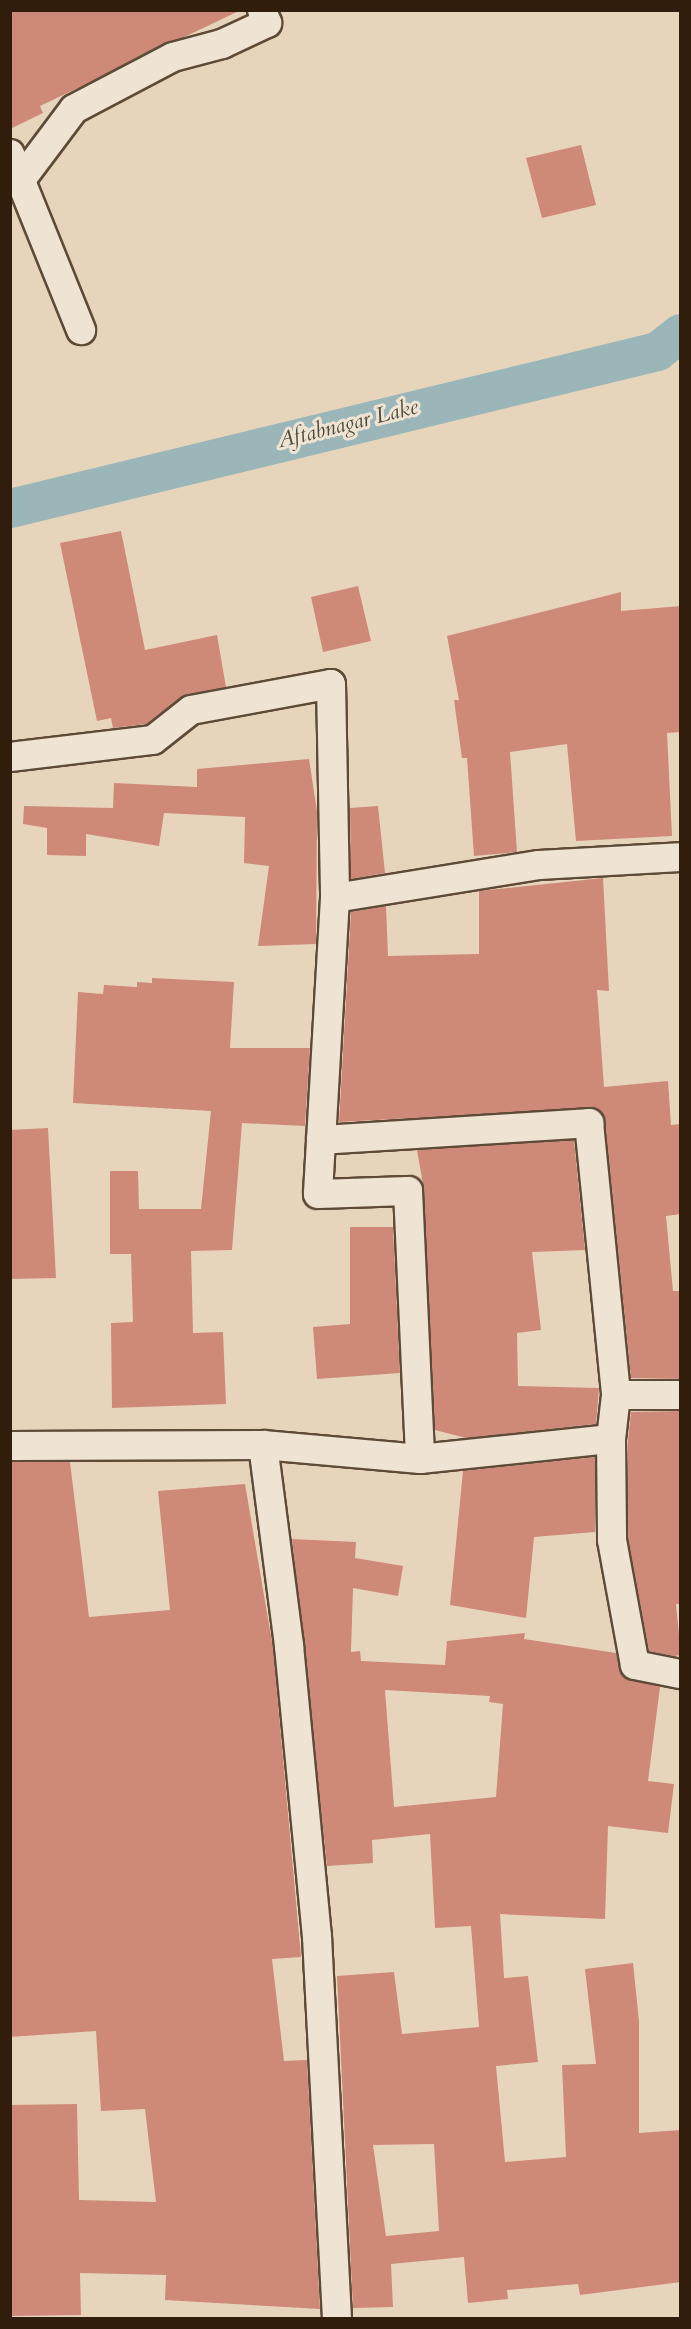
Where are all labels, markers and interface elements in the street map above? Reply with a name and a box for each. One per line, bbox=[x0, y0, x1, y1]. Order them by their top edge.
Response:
water label: Aftabnagar Lake bbox=[275, 394, 421, 454]

